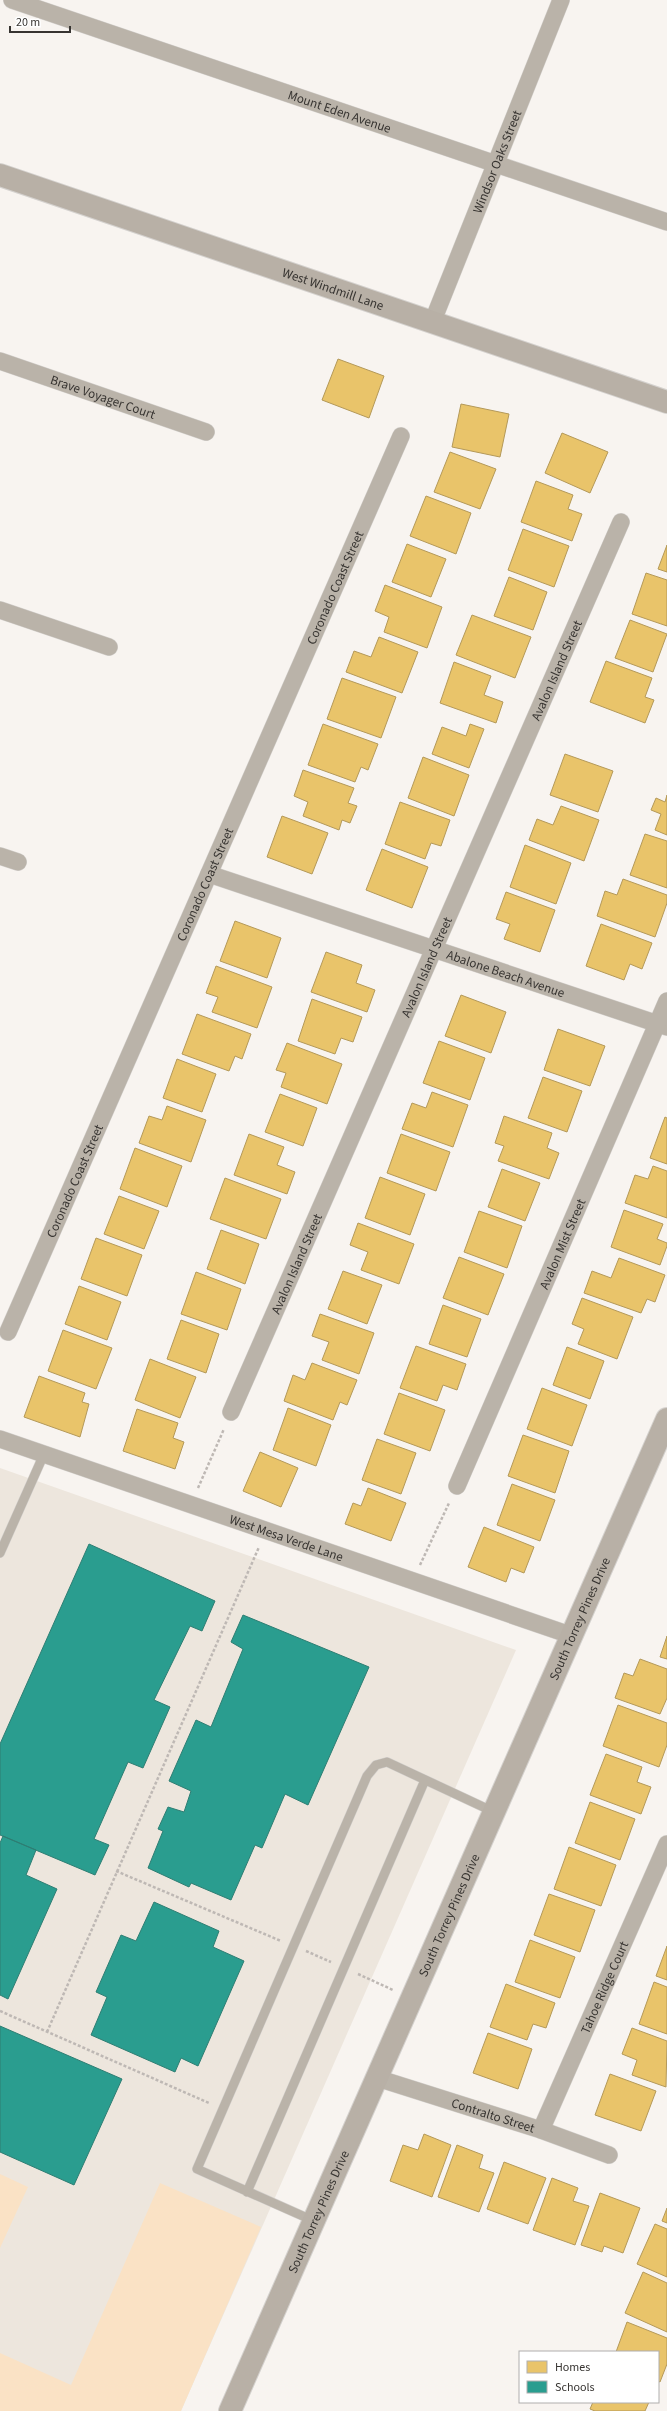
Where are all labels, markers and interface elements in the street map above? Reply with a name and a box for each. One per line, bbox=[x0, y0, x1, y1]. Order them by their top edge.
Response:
scale bar bbox=[10, 8, 70, 34]
text: 20 m bbox=[16, 14, 40, 31]
street label: Mount Eden Avenue bbox=[285, 86, 393, 138]
street label: Windsor Oaks Street bbox=[469, 107, 526, 216]
street label: West Windmill Lane bbox=[280, 264, 386, 315]
street label: Brave Voyager Court bbox=[48, 371, 158, 424]
street label: Coronado Coast Street bbox=[303, 528, 368, 647]
street label: Avalon Island Street bbox=[527, 617, 587, 723]
street label: Coronado Coast Street bbox=[173, 824, 238, 944]
street label: Avalon Island Street bbox=[397, 914, 457, 1020]
street label: Abalone Beach Avenue bbox=[444, 946, 567, 1002]
street label: Coronado Coast Street bbox=[42, 1121, 108, 1241]
street label: Avalon Mist Street bbox=[535, 1196, 591, 1292]
street label: Avalon Island Street bbox=[267, 1210, 327, 1317]
street label: West Mesa Verde Lane bbox=[227, 1511, 346, 1566]
street label: South Torrey Pines Drive bbox=[545, 1554, 615, 1683]
street label: South Torrey Pines Drive bbox=[414, 1851, 484, 1980]
street label: Tahoe Ridge Court bbox=[577, 1938, 633, 2037]
street label: Contralto Street bbox=[449, 2094, 538, 2138]
street label: South Torrey Pines Drive bbox=[284, 2147, 354, 2276]
legend bbox=[519, 2351, 659, 2403]
text: Homes bbox=[555, 2359, 590, 2376]
text: Schools bbox=[555, 2379, 595, 2396]

